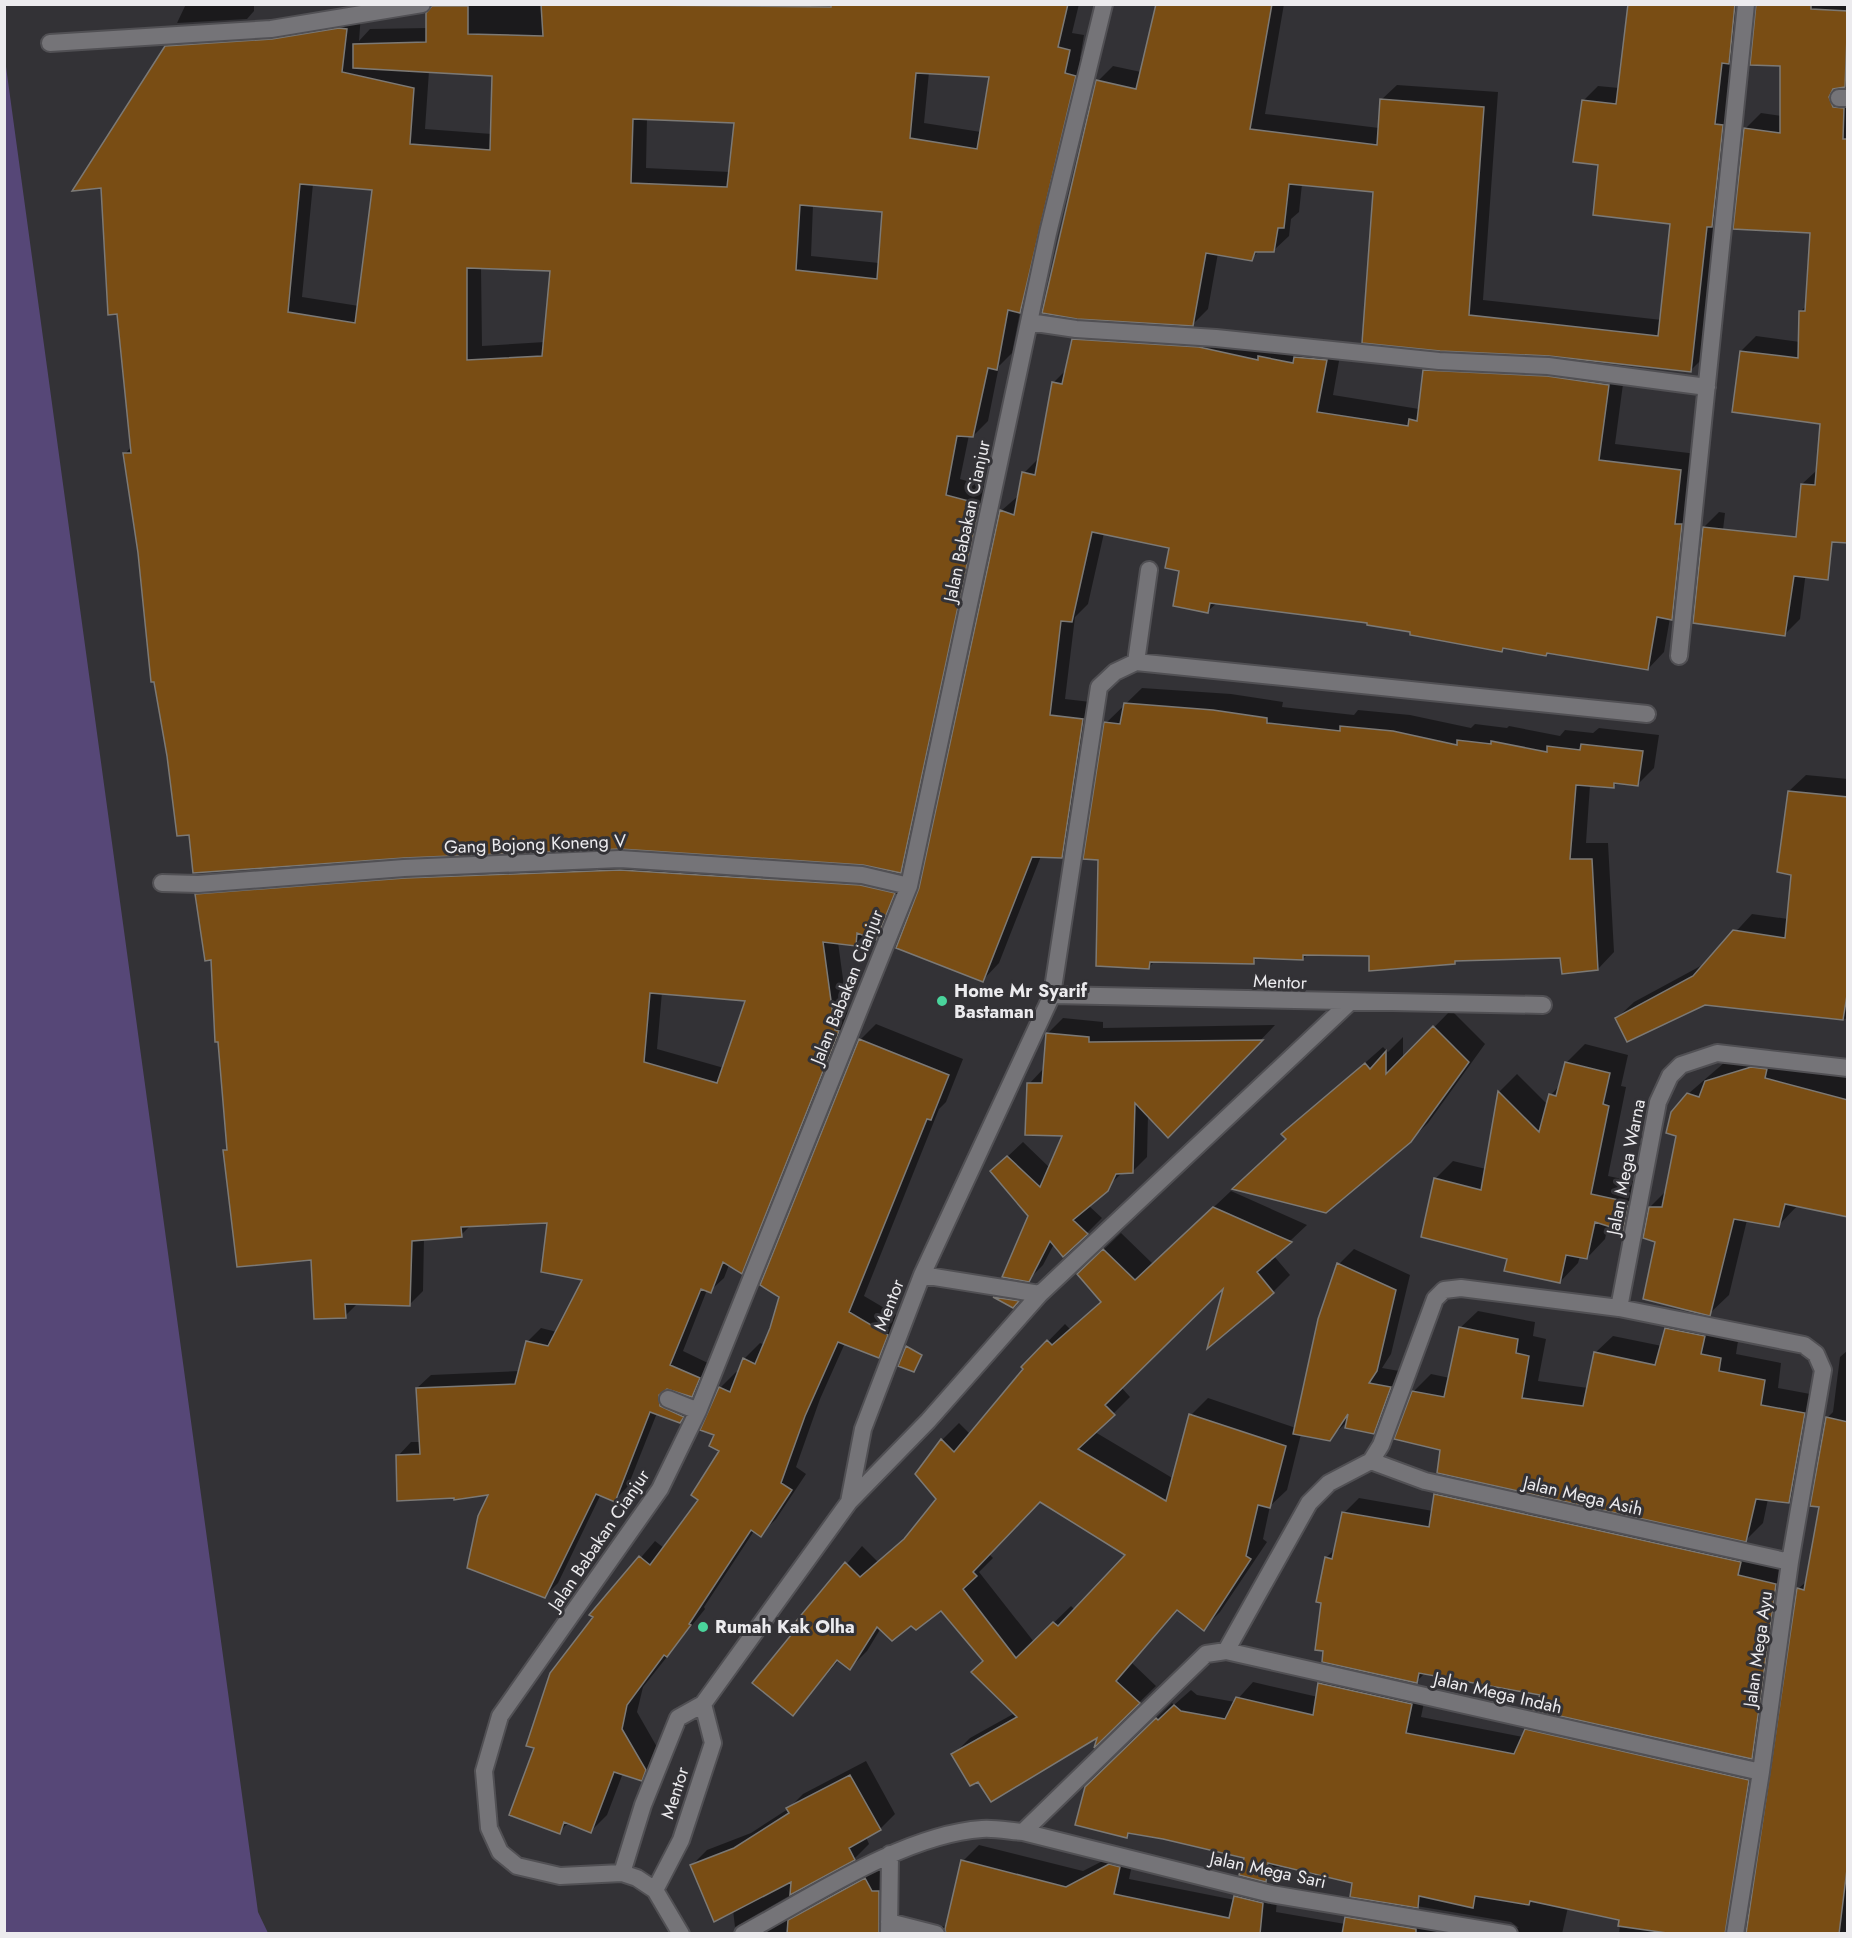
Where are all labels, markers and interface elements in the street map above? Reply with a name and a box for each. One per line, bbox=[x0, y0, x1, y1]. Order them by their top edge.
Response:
street label: Jalan Babakan Cianjur bbox=[937, 437, 997, 606]
street label: Gang Bojong Koneng V bbox=[444, 828, 627, 860]
street label: Jalan Babakan Cianjur bbox=[803, 905, 890, 1070]
street label: Mentor bbox=[1253, 968, 1308, 996]
place label: Home Mr Syarif Bastaman bbox=[954, 978, 1088, 1025]
marker: Home Mr Syarif Bastaman bbox=[935, 994, 949, 1008]
street label: Jalan Mega Warna bbox=[1600, 1097, 1652, 1239]
street label: Mentor bbox=[867, 1275, 911, 1335]
street label: Jalan Babakan Cianjur bbox=[541, 1464, 656, 1617]
street label: Jalan Mega Asih bbox=[1519, 1469, 1645, 1522]
street label: Jalan Mega Ayu bbox=[1737, 1589, 1779, 1711]
place label: Rumah Kak Olha bbox=[715, 1614, 855, 1640]
marker: Rumah Kak Olha bbox=[696, 1620, 710, 1634]
street label: Jalan Mega Indah bbox=[1429, 1665, 1565, 1720]
street label: Mentor bbox=[654, 1763, 696, 1823]
street label: Jalan Mega Sari bbox=[1206, 1845, 1328, 1895]

